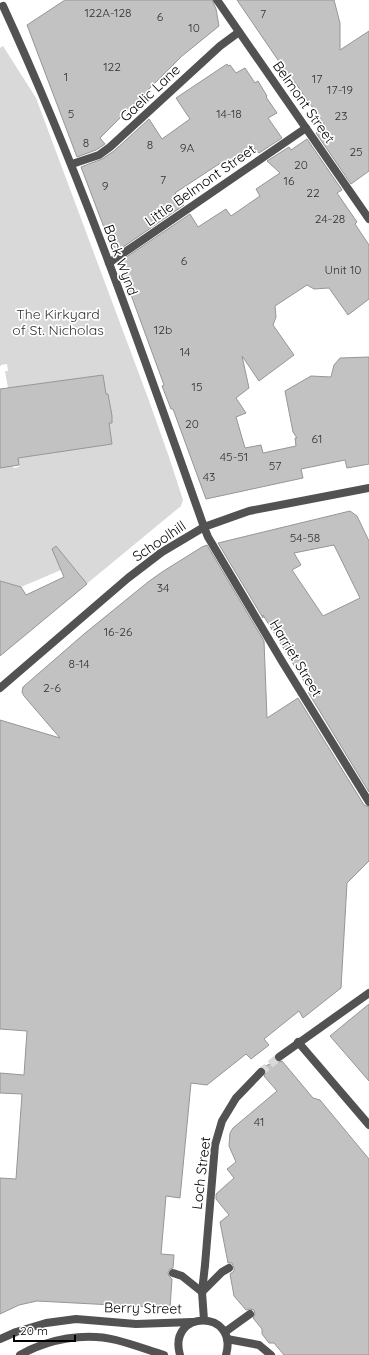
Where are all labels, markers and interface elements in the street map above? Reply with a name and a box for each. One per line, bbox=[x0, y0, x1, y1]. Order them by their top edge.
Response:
house number: 122A-128 bbox=[84, 5, 132, 20]
house number: 7 bbox=[260, 6, 266, 21]
house number: 6 bbox=[157, 9, 164, 24]
house number: 10 bbox=[188, 20, 200, 35]
street label: Belmont Street bbox=[269, 57, 339, 147]
house number: 122 bbox=[103, 59, 121, 74]
street label: Gaelic Lane bbox=[116, 61, 184, 125]
house number: 1 bbox=[64, 69, 68, 84]
house number: 17 bbox=[312, 71, 322, 86]
house number: 17-19 bbox=[327, 82, 353, 97]
house number: 5 bbox=[68, 106, 74, 121]
house number: 14-18 bbox=[216, 106, 242, 121]
house number: 23 bbox=[335, 108, 347, 123]
house number: 8 bbox=[83, 135, 89, 150]
house number: 8 bbox=[147, 137, 153, 152]
street label: Little Belmont Street bbox=[141, 140, 259, 230]
house number: 9A bbox=[180, 140, 194, 155]
house number: 25 bbox=[349, 144, 363, 159]
house number: 20 bbox=[294, 157, 308, 172]
house number: 7 bbox=[160, 172, 166, 187]
house number: 16 bbox=[284, 173, 295, 188]
house number: 9 bbox=[102, 178, 109, 193]
house number: 22 bbox=[306, 185, 320, 200]
house number: 24-28 bbox=[315, 211, 345, 226]
street label: Back Wynd bbox=[100, 222, 142, 298]
house number: 6 bbox=[181, 253, 188, 268]
house number: Unit 10 bbox=[325, 262, 361, 277]
park label: The Kirkyard of St. Nicholas bbox=[12, 305, 104, 339]
house number: 12b bbox=[154, 322, 172, 337]
house number: 14 bbox=[180, 344, 190, 359]
house number: 15 bbox=[192, 379, 202, 394]
house number: 20 bbox=[185, 416, 199, 431]
house number: 61 bbox=[312, 431, 322, 446]
house number: 45-51 bbox=[220, 449, 248, 464]
house number: 57 bbox=[269, 458, 281, 473]
house number: 43 bbox=[203, 469, 215, 484]
street label: Schoolhill bbox=[129, 517, 189, 565]
house number: 54-58 bbox=[290, 530, 320, 545]
house number: 34 bbox=[157, 580, 169, 595]
street label: Harriet Street bbox=[266, 616, 326, 700]
house number: 16-26 bbox=[104, 624, 133, 639]
house number: 8-14 bbox=[68, 656, 90, 671]
house number: 2-6 bbox=[43, 680, 61, 695]
house number: 41 bbox=[254, 1114, 264, 1129]
street label: Loch Street bbox=[188, 1135, 214, 1210]
street label: Berry Street bbox=[104, 1298, 182, 1318]
scale bar bbox=[14, 1317, 75, 1343]
text: 20 m bbox=[20, 1323, 48, 1338]

